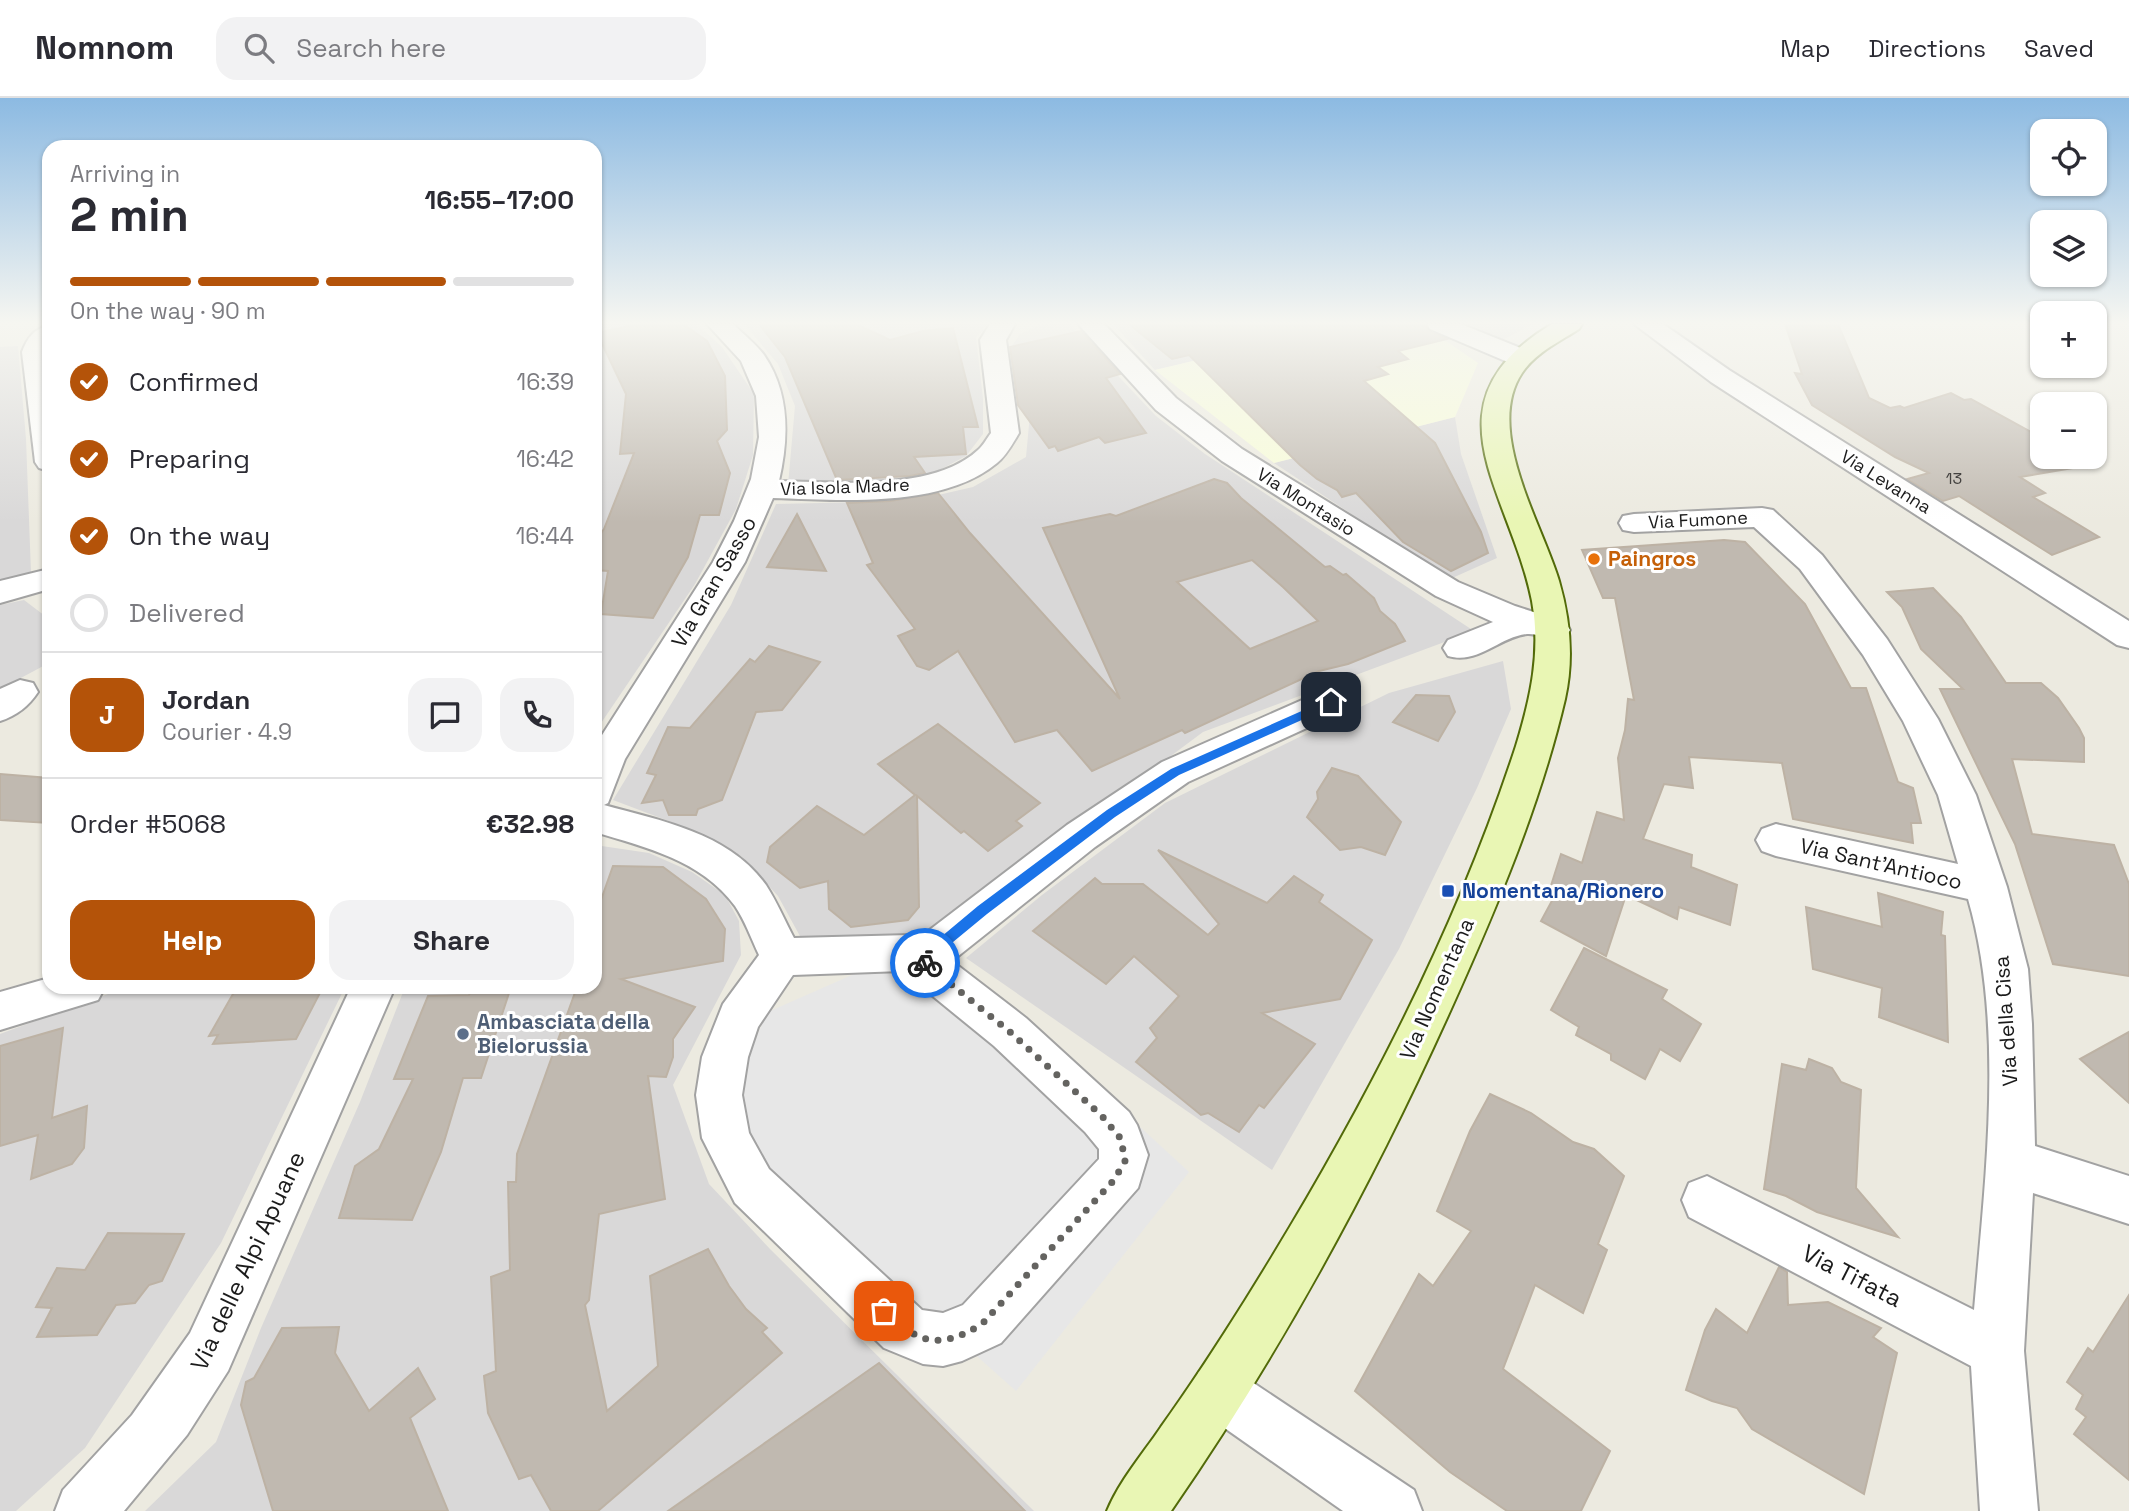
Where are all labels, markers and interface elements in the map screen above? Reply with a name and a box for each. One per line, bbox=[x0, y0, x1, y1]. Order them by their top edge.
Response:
search box bbox=[216, 17, 706, 80]
text: Nomnom bbox=[35, 27, 174, 69]
icon: search bbox=[240, 29, 278, 67]
text: Search here bbox=[296, 31, 446, 65]
text: Map bbox=[1780, 33, 1830, 64]
text: Directions bbox=[1868, 33, 1986, 64]
text: Saved bbox=[2024, 33, 2094, 64]
map controls bbox=[2030, 119, 2107, 469]
button: locate bbox=[2030, 119, 2107, 196]
text: Arriving in bbox=[70, 159, 180, 189]
text: 16:55–17:00 bbox=[424, 183, 574, 217]
text: 2 min bbox=[70, 186, 189, 244]
button: layers bbox=[2030, 210, 2107, 287]
text: On the way · 90 m bbox=[70, 296, 265, 326]
button: + bbox=[2030, 301, 2107, 378]
icon: check bbox=[70, 363, 108, 401]
text: Confirmed bbox=[129, 365, 259, 399]
text: 16:39 bbox=[517, 367, 574, 397]
button: − bbox=[2030, 392, 2107, 469]
icon: check bbox=[70, 440, 108, 478]
text: Preparing bbox=[129, 442, 250, 476]
text: 16:42 bbox=[516, 444, 574, 474]
street label: Via Levanna bbox=[1837, 445, 1936, 519]
street label: Via Montasio bbox=[1253, 462, 1360, 541]
house number: 13 bbox=[1946, 468, 1962, 489]
street label: Via Isola Madre bbox=[780, 473, 910, 500]
street label: Via Fumone bbox=[1648, 505, 1748, 534]
street label: Via Gran Sasso bbox=[665, 511, 762, 652]
icon: check bbox=[70, 517, 108, 555]
text: On the way bbox=[129, 519, 270, 553]
text: 16:44 bbox=[516, 521, 574, 551]
place label: Paingros bbox=[1608, 545, 1696, 572]
marker: Paingros bbox=[1586, 551, 1602, 567]
text: Delivered bbox=[129, 596, 245, 630]
pin bbox=[1301, 672, 1361, 732]
button: chat bbox=[408, 678, 482, 752]
button: phone bbox=[500, 678, 574, 752]
text: Jordan bbox=[162, 683, 250, 717]
icon: home bbox=[1312, 683, 1350, 721]
text: J bbox=[99, 698, 115, 732]
text: Courier · 4.9 bbox=[162, 717, 292, 747]
text: Order #5068 bbox=[70, 807, 226, 841]
text: €32.98 bbox=[486, 807, 574, 841]
street label: Via Sant'Antioco bbox=[1797, 832, 1965, 895]
place label: Nomentana/Rionero bbox=[1462, 877, 1664, 904]
marker: Nomentana/Rionero bbox=[1440, 883, 1456, 899]
button: Help bbox=[70, 900, 315, 980]
button: Share bbox=[329, 900, 574, 980]
street label: Via Nomentana bbox=[1393, 914, 1480, 1064]
courier bbox=[890, 928, 960, 998]
icon: bike bbox=[906, 944, 944, 982]
street label: Via della Cisa bbox=[1987, 955, 2024, 1087]
place label: Ambasciata della Bielorussia bbox=[477, 1008, 650, 1059]
marker: Ambasciata della Bielorussia bbox=[455, 1026, 471, 1042]
street label: Via delle Alpi Apuane bbox=[183, 1146, 312, 1375]
street label: Via Tifata bbox=[1797, 1237, 1908, 1314]
pin bbox=[854, 1281, 914, 1341]
icon: bag bbox=[865, 1292, 903, 1330]

